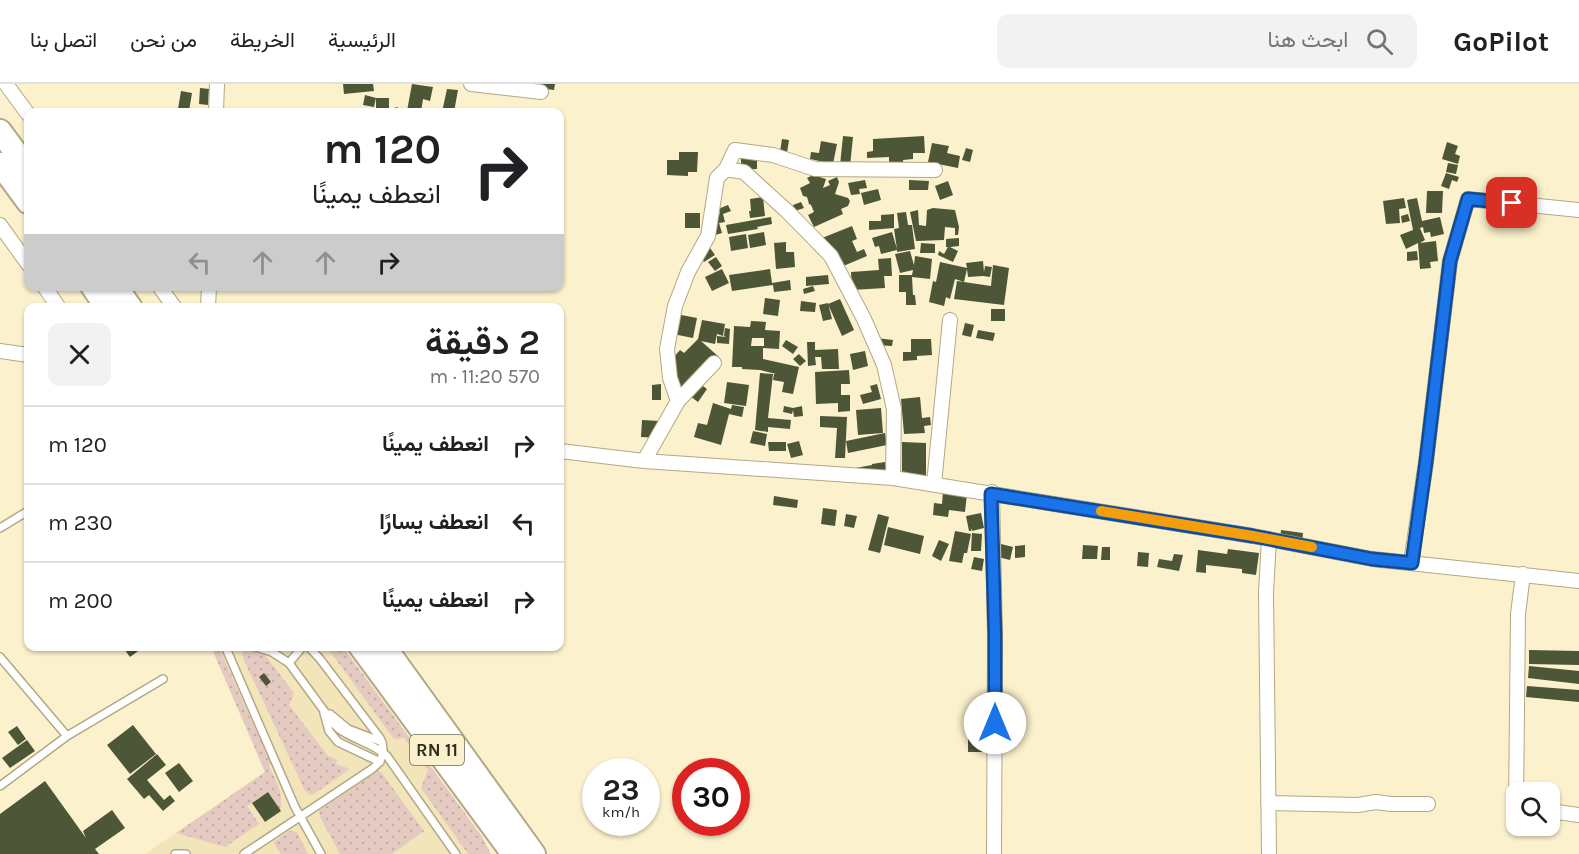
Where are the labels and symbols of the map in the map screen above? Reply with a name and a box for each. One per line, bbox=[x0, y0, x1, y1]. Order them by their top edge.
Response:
pin bbox=[1486, 177, 1537, 228]
position arrow bbox=[963, 691, 1027, 755]
road number: RN 11 bbox=[410, 735, 464, 765]
speed limit sign: 30 bbox=[672, 758, 750, 836]

